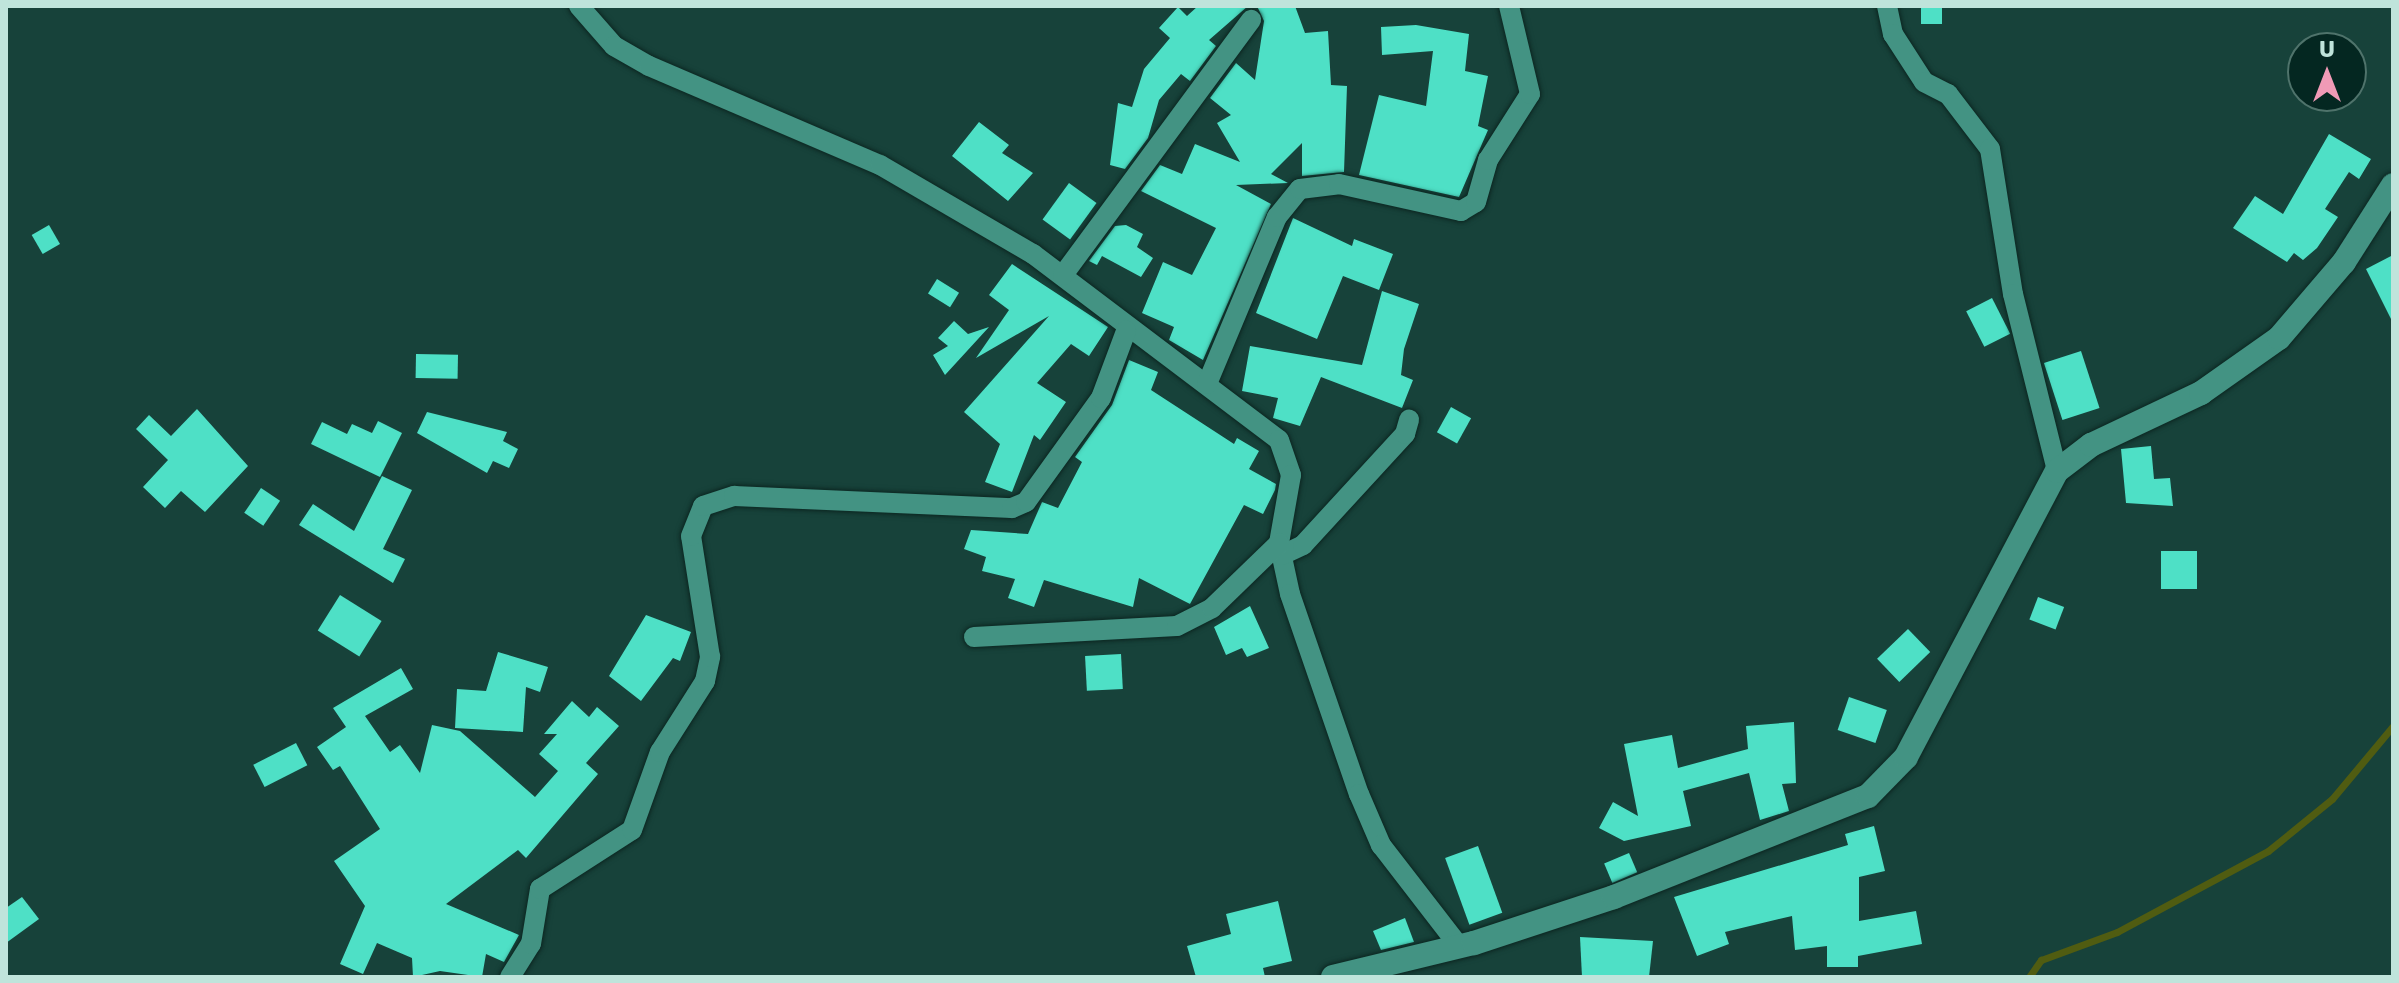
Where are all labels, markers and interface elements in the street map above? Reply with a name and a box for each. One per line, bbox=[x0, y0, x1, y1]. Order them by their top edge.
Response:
north arrow bbox=[2287, 32, 2367, 112]
text: U bbox=[2319, 36, 2335, 63]

